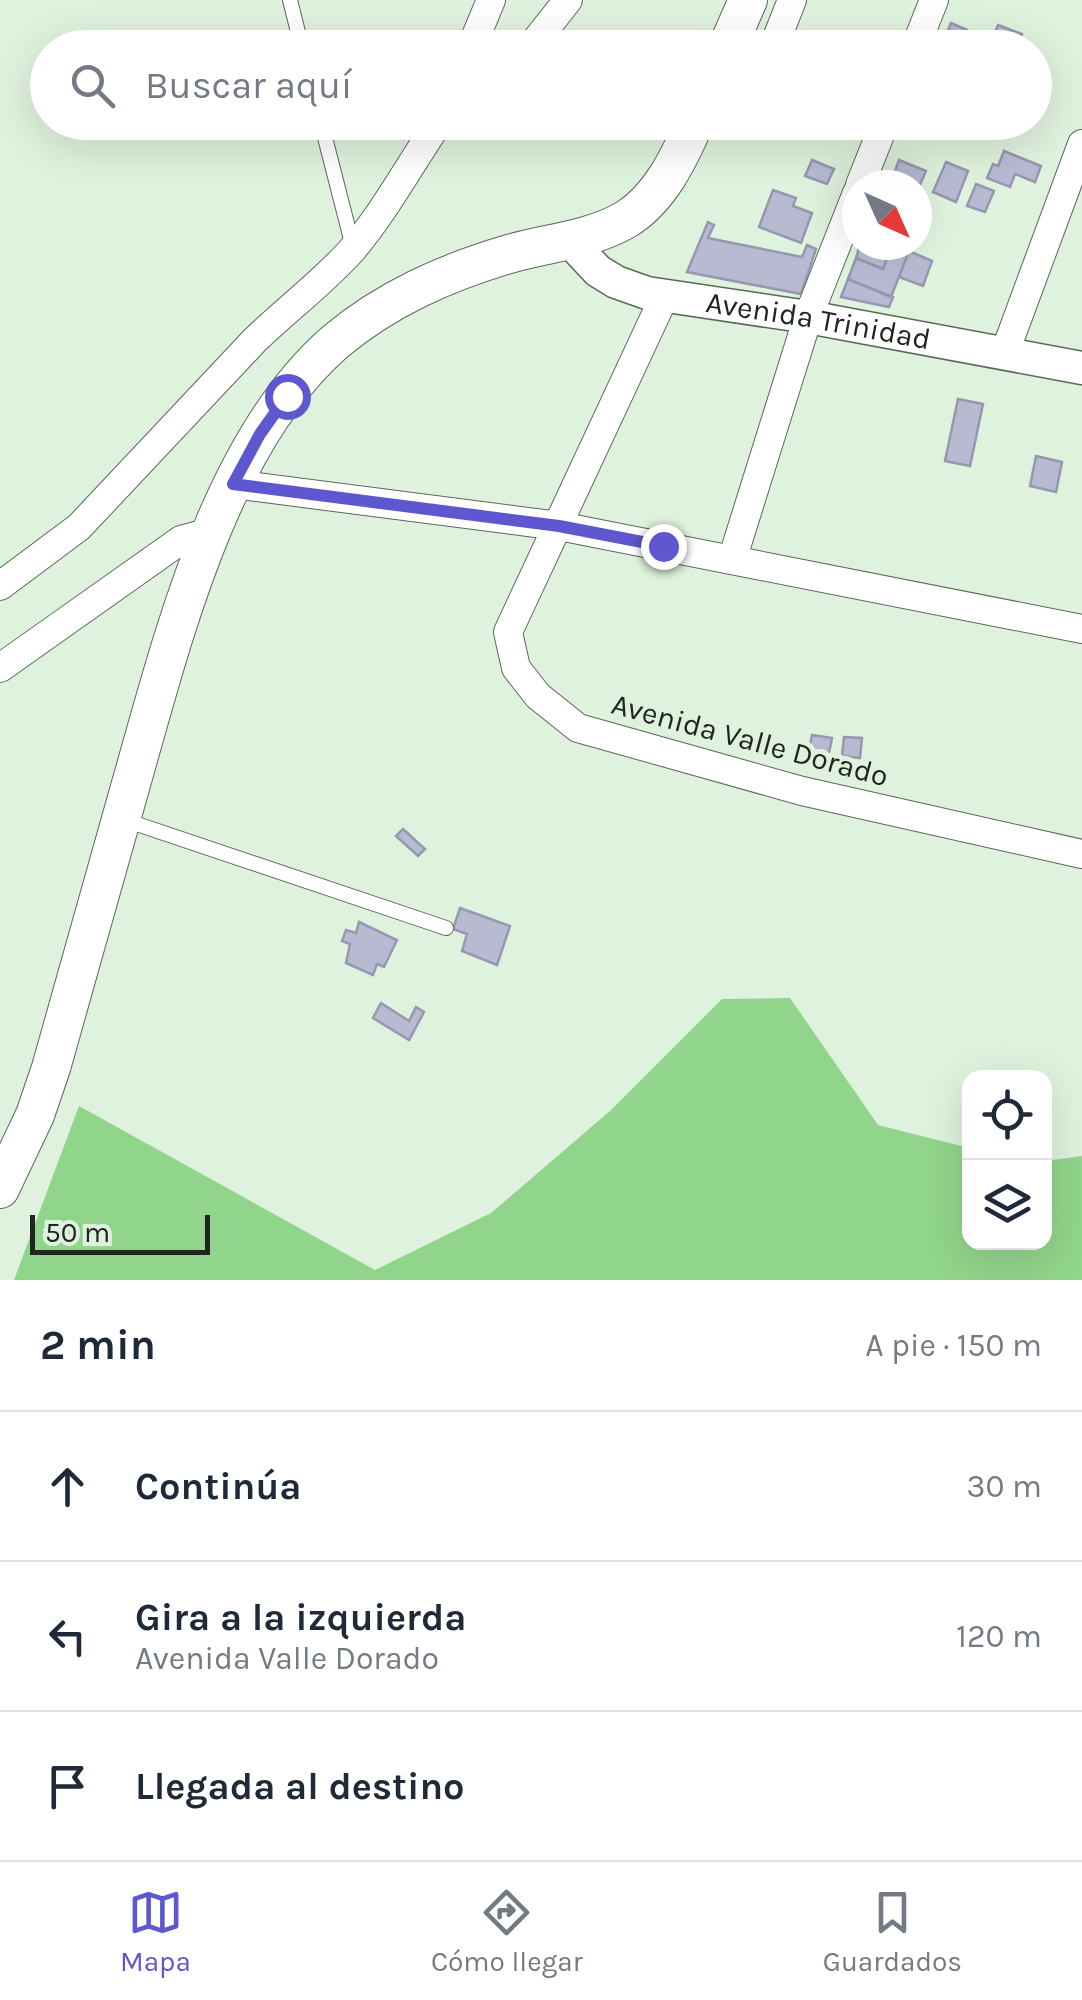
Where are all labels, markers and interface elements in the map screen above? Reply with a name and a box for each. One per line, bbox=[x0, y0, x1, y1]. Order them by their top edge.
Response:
search box bbox=[30, 30, 1052, 140]
icon: search bbox=[65, 58, 120, 113]
text: Buscar aquí bbox=[145, 63, 352, 108]
north arrow bbox=[842, 170, 932, 260]
street label: Avenida Trinidad bbox=[704, 284, 934, 357]
route start bbox=[265, 374, 311, 420]
route end bbox=[641, 524, 687, 570]
street label: Avenida Valle Dorado bbox=[608, 686, 892, 794]
map controls bbox=[962, 1070, 1052, 1250]
button: locate bbox=[962, 1070, 1052, 1160]
button: layers bbox=[962, 1160, 1052, 1250]
scale bar bbox=[30, 1210, 210, 1254]
text: 50 m bbox=[45, 1216, 110, 1249]
text: 2 min bbox=[40, 1320, 156, 1370]
text: A pie · 150 m bbox=[865, 1327, 1042, 1364]
icon: ahead bbox=[40, 1459, 95, 1514]
text: Continúa bbox=[135, 1464, 301, 1509]
text: 30 m bbox=[967, 1468, 1042, 1505]
text: Gira a la izquierda bbox=[135, 1595, 467, 1640]
icon: left bbox=[40, 1609, 95, 1664]
text: 120 m bbox=[956, 1618, 1042, 1655]
text: Avenida Valle Dorado bbox=[135, 1640, 439, 1677]
icon: arrive bbox=[40, 1759, 95, 1814]
text: Llegada al destino bbox=[135, 1764, 465, 1809]
tab: Mapa bbox=[120, 1885, 191, 1978]
tab: Cómo llegar bbox=[431, 1885, 583, 1978]
tab: Guardados bbox=[823, 1885, 962, 1978]

